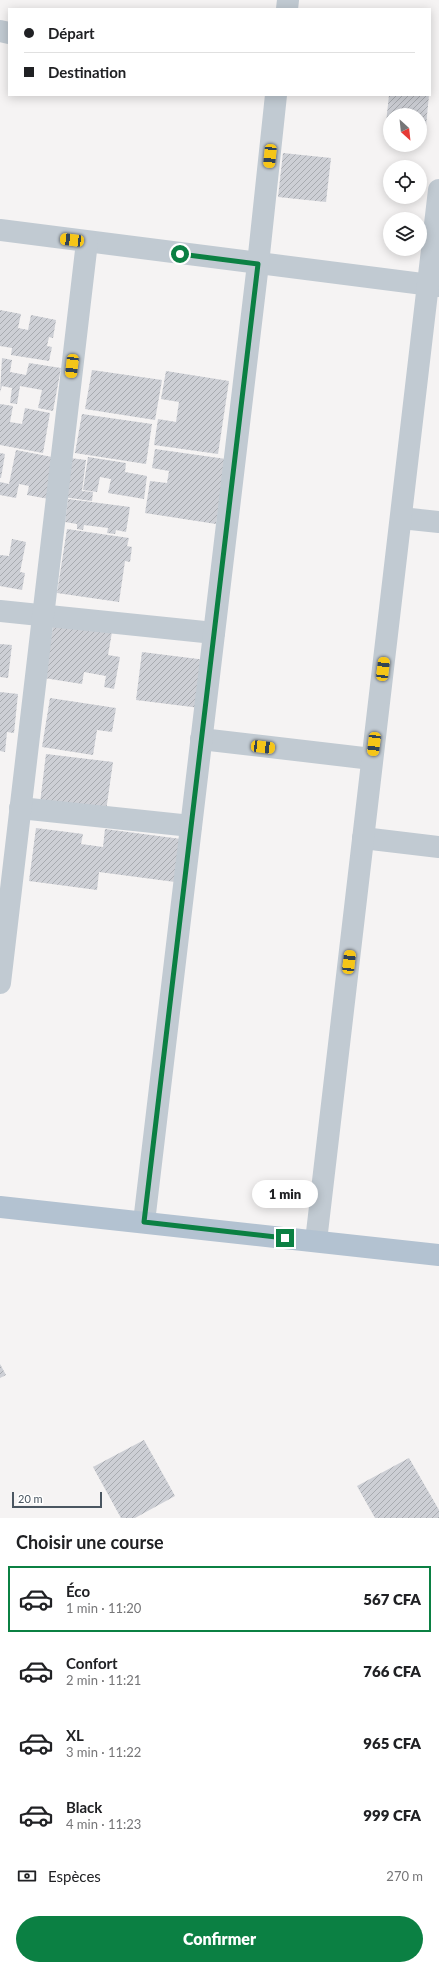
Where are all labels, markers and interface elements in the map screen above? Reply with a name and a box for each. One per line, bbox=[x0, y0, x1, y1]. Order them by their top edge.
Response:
text: Départ bbox=[48, 24, 95, 42]
text: Destination bbox=[48, 63, 126, 81]
north arrow bbox=[383, 108, 427, 152]
map controls bbox=[383, 108, 427, 256]
car bbox=[263, 143, 277, 169]
button: locate bbox=[383, 160, 427, 204]
button: layers bbox=[383, 212, 427, 256]
car bbox=[59, 233, 85, 247]
route start bbox=[171, 245, 189, 263]
car bbox=[65, 353, 79, 379]
car bbox=[376, 656, 390, 682]
car bbox=[367, 731, 381, 757]
car bbox=[250, 740, 276, 754]
car bbox=[342, 949, 356, 975]
callout: 1 min bbox=[252, 1180, 318, 1208]
text: 1 min bbox=[269, 1186, 301, 1202]
route end bbox=[276, 1229, 294, 1247]
scale bar bbox=[12, 1490, 102, 1509]
text: 20 m bbox=[18, 1492, 43, 1505]
text: Choisir une course bbox=[16, 1531, 164, 1553]
icon: car bbox=[18, 1581, 54, 1617]
text: Éco bbox=[66, 1582, 90, 1600]
text: 567 CFA bbox=[363, 1590, 421, 1608]
text: 1 min · 11:20 bbox=[66, 1600, 141, 1616]
icon: car bbox=[18, 1653, 54, 1689]
text: Confort bbox=[66, 1654, 118, 1672]
text: 766 CFA bbox=[363, 1662, 421, 1680]
text: 2 min · 11:21 bbox=[66, 1672, 141, 1688]
icon: car bbox=[18, 1725, 54, 1761]
text: XL bbox=[66, 1726, 84, 1744]
text: 965 CFA bbox=[363, 1734, 421, 1752]
text: 3 min · 11:22 bbox=[66, 1744, 141, 1760]
icon: car bbox=[18, 1797, 54, 1833]
text: Black bbox=[66, 1798, 102, 1816]
text: 999 CFA bbox=[363, 1806, 421, 1824]
text: 4 min · 11:23 bbox=[66, 1816, 141, 1832]
icon: cash bbox=[16, 1865, 38, 1887]
text: Espèces bbox=[48, 1867, 101, 1885]
text: 270 m bbox=[386, 1868, 423, 1884]
button: Confirmer bbox=[16, 1916, 423, 1962]

